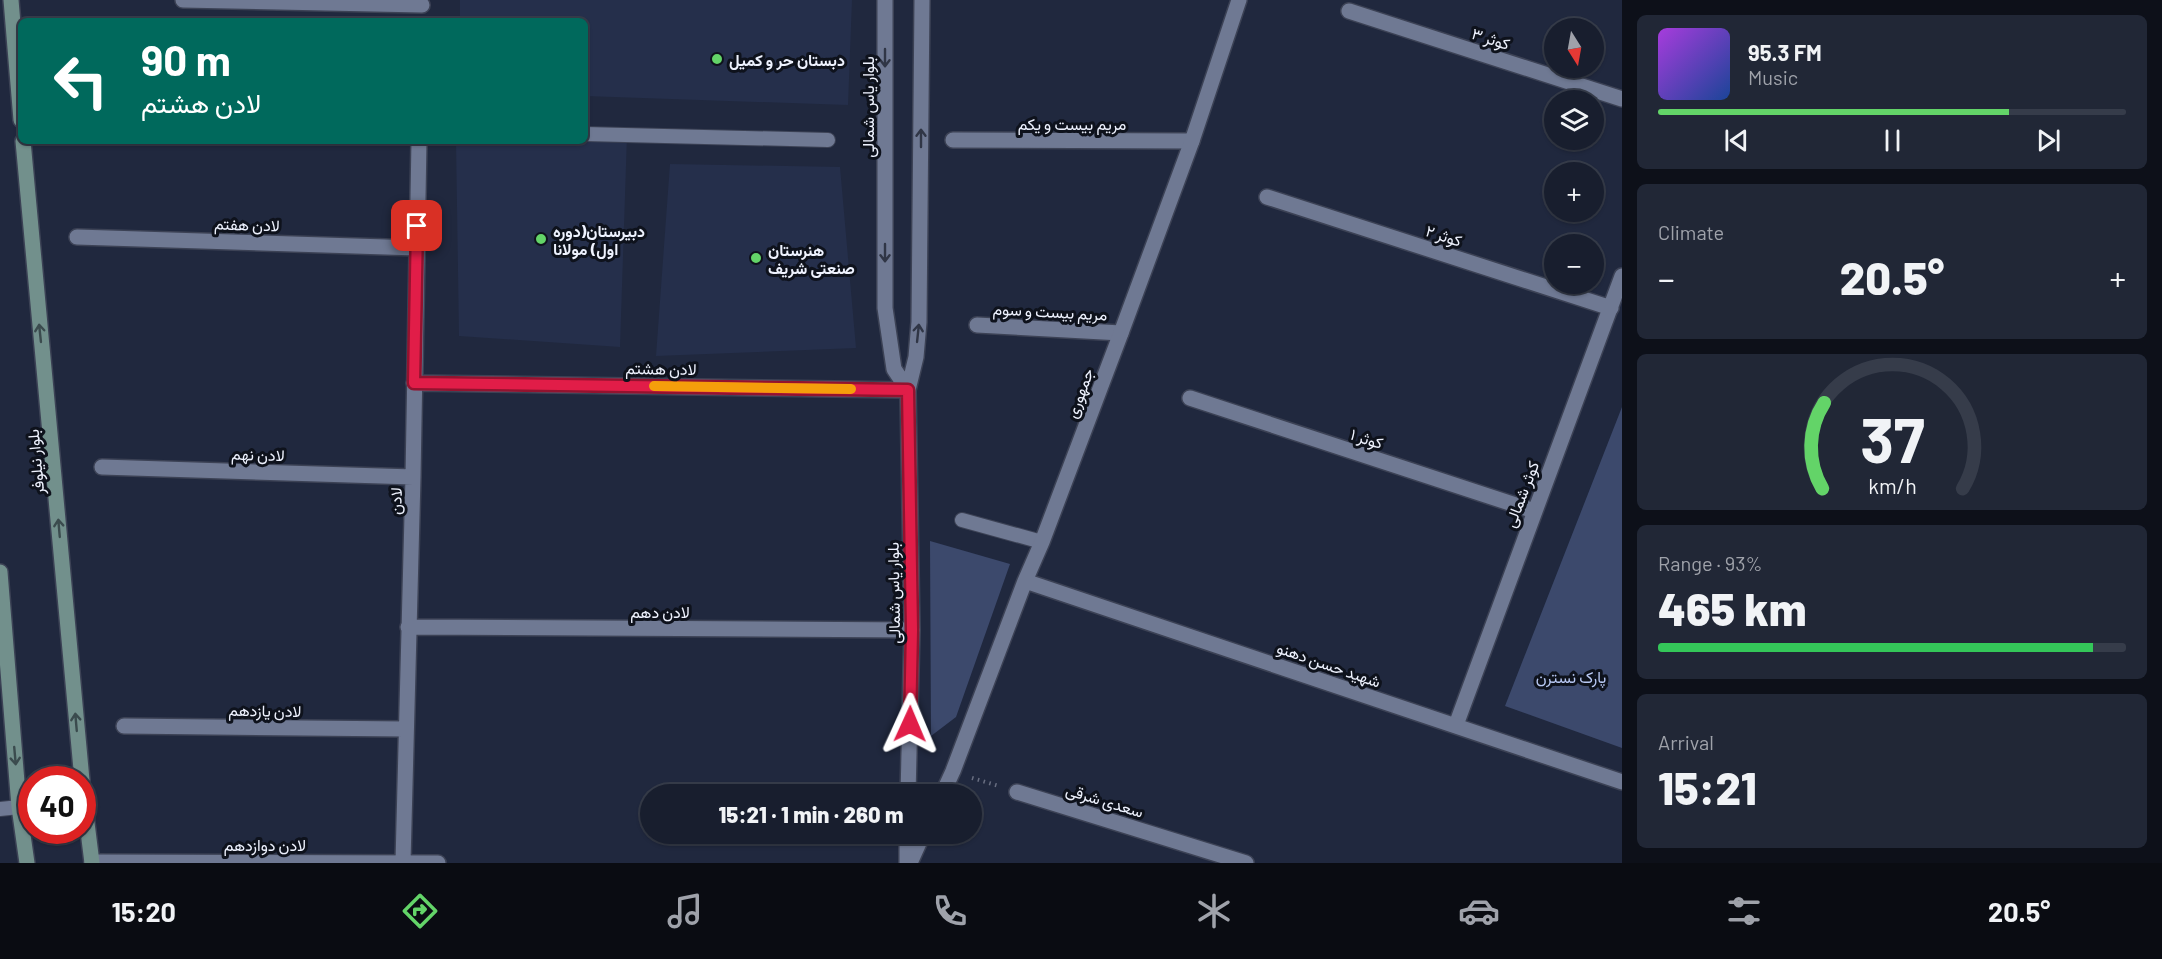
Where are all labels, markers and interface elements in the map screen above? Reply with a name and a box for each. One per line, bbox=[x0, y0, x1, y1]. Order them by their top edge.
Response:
north arrow bbox=[1544, 18, 1604, 78]
map controls bbox=[1544, 18, 1604, 294]
street label: کوثر ۳ bbox=[1469, 23, 1513, 55]
text: 90 m bbox=[141, 34, 231, 84]
text: 95.3 FM bbox=[1748, 39, 1822, 65]
icon: left bbox=[42, 42, 120, 120]
one-way arrow bbox=[879, 48, 891, 68]
place label: دبستان حر و کمیل bbox=[729, 50, 845, 71]
marker: دبستان حر و کمیل bbox=[710, 52, 724, 66]
street label: بلوار یاس شمالی bbox=[858, 56, 879, 158]
text: Music bbox=[1748, 65, 1798, 89]
text: لادن هشتم bbox=[141, 86, 261, 118]
button: layers bbox=[1544, 90, 1604, 150]
street label: مریم بیست و یکم bbox=[1018, 114, 1126, 135]
icon: previous bbox=[1720, 124, 1753, 157]
icon: pause bbox=[1876, 124, 1909, 157]
icon: next bbox=[2032, 124, 2065, 157]
one-way arrow bbox=[915, 128, 927, 148]
button: + bbox=[1544, 162, 1604, 222]
pin bbox=[391, 200, 442, 251]
icon: arrive bbox=[400, 209, 433, 242]
street label: لادن هفتم bbox=[214, 213, 280, 237]
street label: کوثر ۲ bbox=[1423, 220, 1464, 252]
text: Climate bbox=[1658, 220, 1724, 244]
place label: دبیرستان(دوره اول) مولانا bbox=[553, 221, 645, 260]
marker: دبیرستان(دوره اول) مولانا bbox=[534, 232, 548, 246]
button: − bbox=[1544, 234, 1604, 294]
place label: هنرستان صنعتی شریف bbox=[768, 240, 855, 279]
one-way arrow bbox=[879, 243, 891, 263]
text: 20.5° bbox=[1840, 250, 1944, 304]
marker: هنرستان صنعتی شریف bbox=[749, 251, 763, 265]
text: − bbox=[1658, 258, 1675, 298]
text: + bbox=[2110, 258, 2126, 298]
street label: مریم بیست و سوم bbox=[992, 299, 1108, 325]
one-way arrow bbox=[913, 323, 924, 343]
one-way arrow bbox=[34, 324, 45, 344]
street label: لادن هشتم bbox=[625, 358, 697, 380]
street label: جمهوری bbox=[1061, 365, 1099, 421]
text: 37 bbox=[1860, 401, 1924, 475]
street label: کوثر ۱ bbox=[1348, 424, 1386, 454]
street label: بلوار نیلوفر bbox=[23, 428, 49, 496]
street label: لادن نهم bbox=[231, 444, 285, 466]
street label: کوثر شمالی bbox=[1500, 458, 1544, 531]
text: km/h bbox=[1868, 473, 1916, 498]
street label: لادن bbox=[385, 487, 406, 515]
one-way arrow bbox=[53, 518, 64, 538]
street label: بلوار یاس شمالی bbox=[883, 542, 905, 644]
text: Range · 93% bbox=[1658, 551, 1762, 575]
text: 465 km bbox=[1658, 581, 1807, 635]
street label: لادن دهم bbox=[630, 602, 690, 623]
street label: شهید حسن دهنو bbox=[1274, 637, 1383, 693]
park label: پارک نسترن bbox=[1536, 667, 1606, 689]
position arrow bbox=[878, 692, 942, 756]
street label: لادن یازدهم bbox=[228, 700, 302, 722]
one-way arrow bbox=[70, 712, 81, 732]
text: Arrival bbox=[1658, 730, 1714, 754]
one-way arrow bbox=[10, 745, 21, 765]
text: 15:21 bbox=[1658, 760, 1757, 814]
speed limit sign: 40 bbox=[18, 766, 96, 844]
street label: سعدی شرقی bbox=[1063, 779, 1146, 823]
text: 15:21 · 1 min · 260 m bbox=[719, 801, 903, 827]
street label: لادن دوازدهم bbox=[224, 835, 306, 856]
icon: directions bbox=[399, 890, 441, 932]
icon: music bbox=[664, 890, 706, 932]
icon: phone bbox=[929, 890, 971, 932]
icon: climate bbox=[1193, 890, 1235, 932]
icon: car bbox=[1458, 890, 1500, 932]
icon: filters bbox=[1723, 890, 1765, 932]
text: 15:20 bbox=[111, 895, 176, 927]
text: 20.5° bbox=[1988, 895, 2051, 927]

